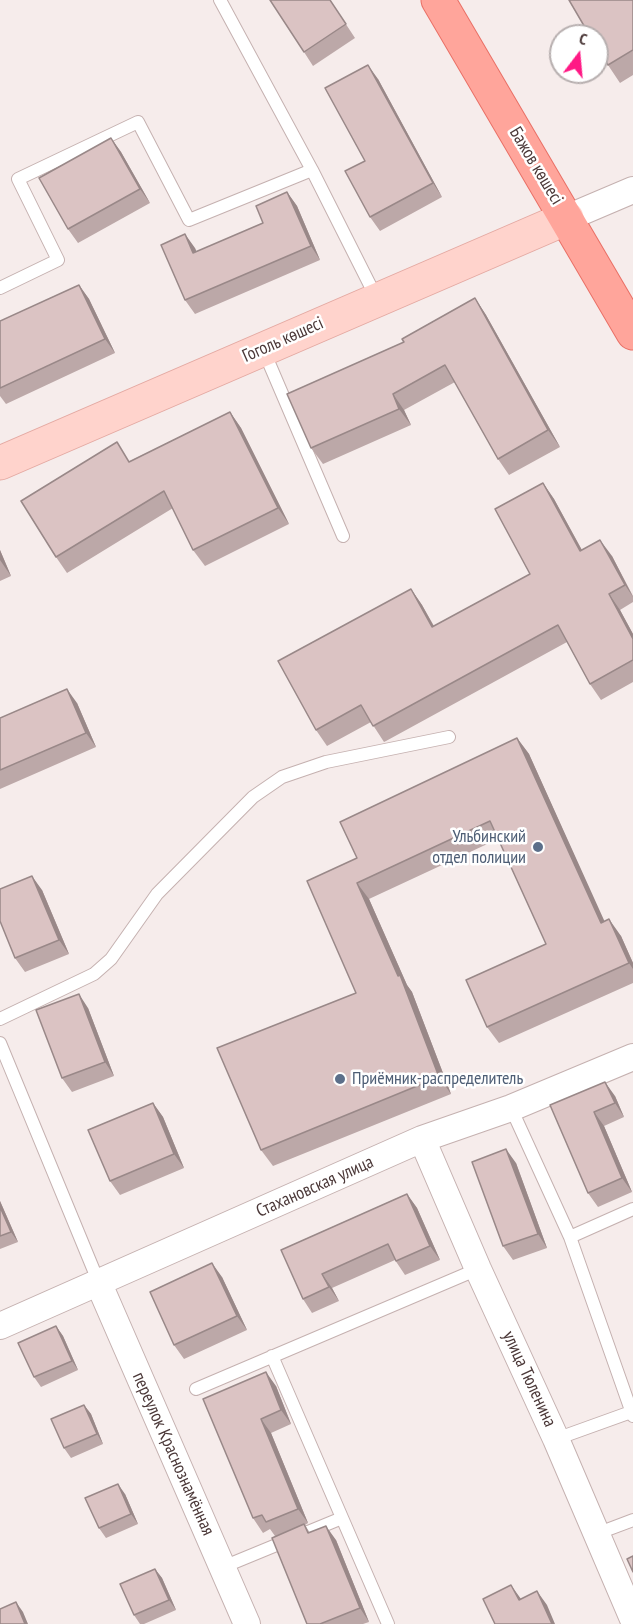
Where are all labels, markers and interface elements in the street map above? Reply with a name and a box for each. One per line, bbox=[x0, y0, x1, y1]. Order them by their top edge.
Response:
north arrow bbox=[549, 24, 609, 84]
text: С bbox=[577, 28, 590, 49]
street label: Бажов көшесі bbox=[504, 123, 568, 209]
street label: Гоголь көшесі bbox=[239, 313, 327, 367]
place label: Ульбинский отдел полиции bbox=[432, 826, 526, 868]
marker: Ульбинский отдел полиции bbox=[531, 840, 545, 854]
place label: Приёмник-распределитель bbox=[352, 1068, 523, 1090]
marker: Приёмник-распределитель bbox=[333, 1072, 347, 1086]
street label: Стахановская улица bbox=[253, 1152, 377, 1222]
street label: улица Тюленина bbox=[497, 1328, 561, 1430]
street label: переулок Краснознамённая bbox=[127, 1369, 219, 1539]

